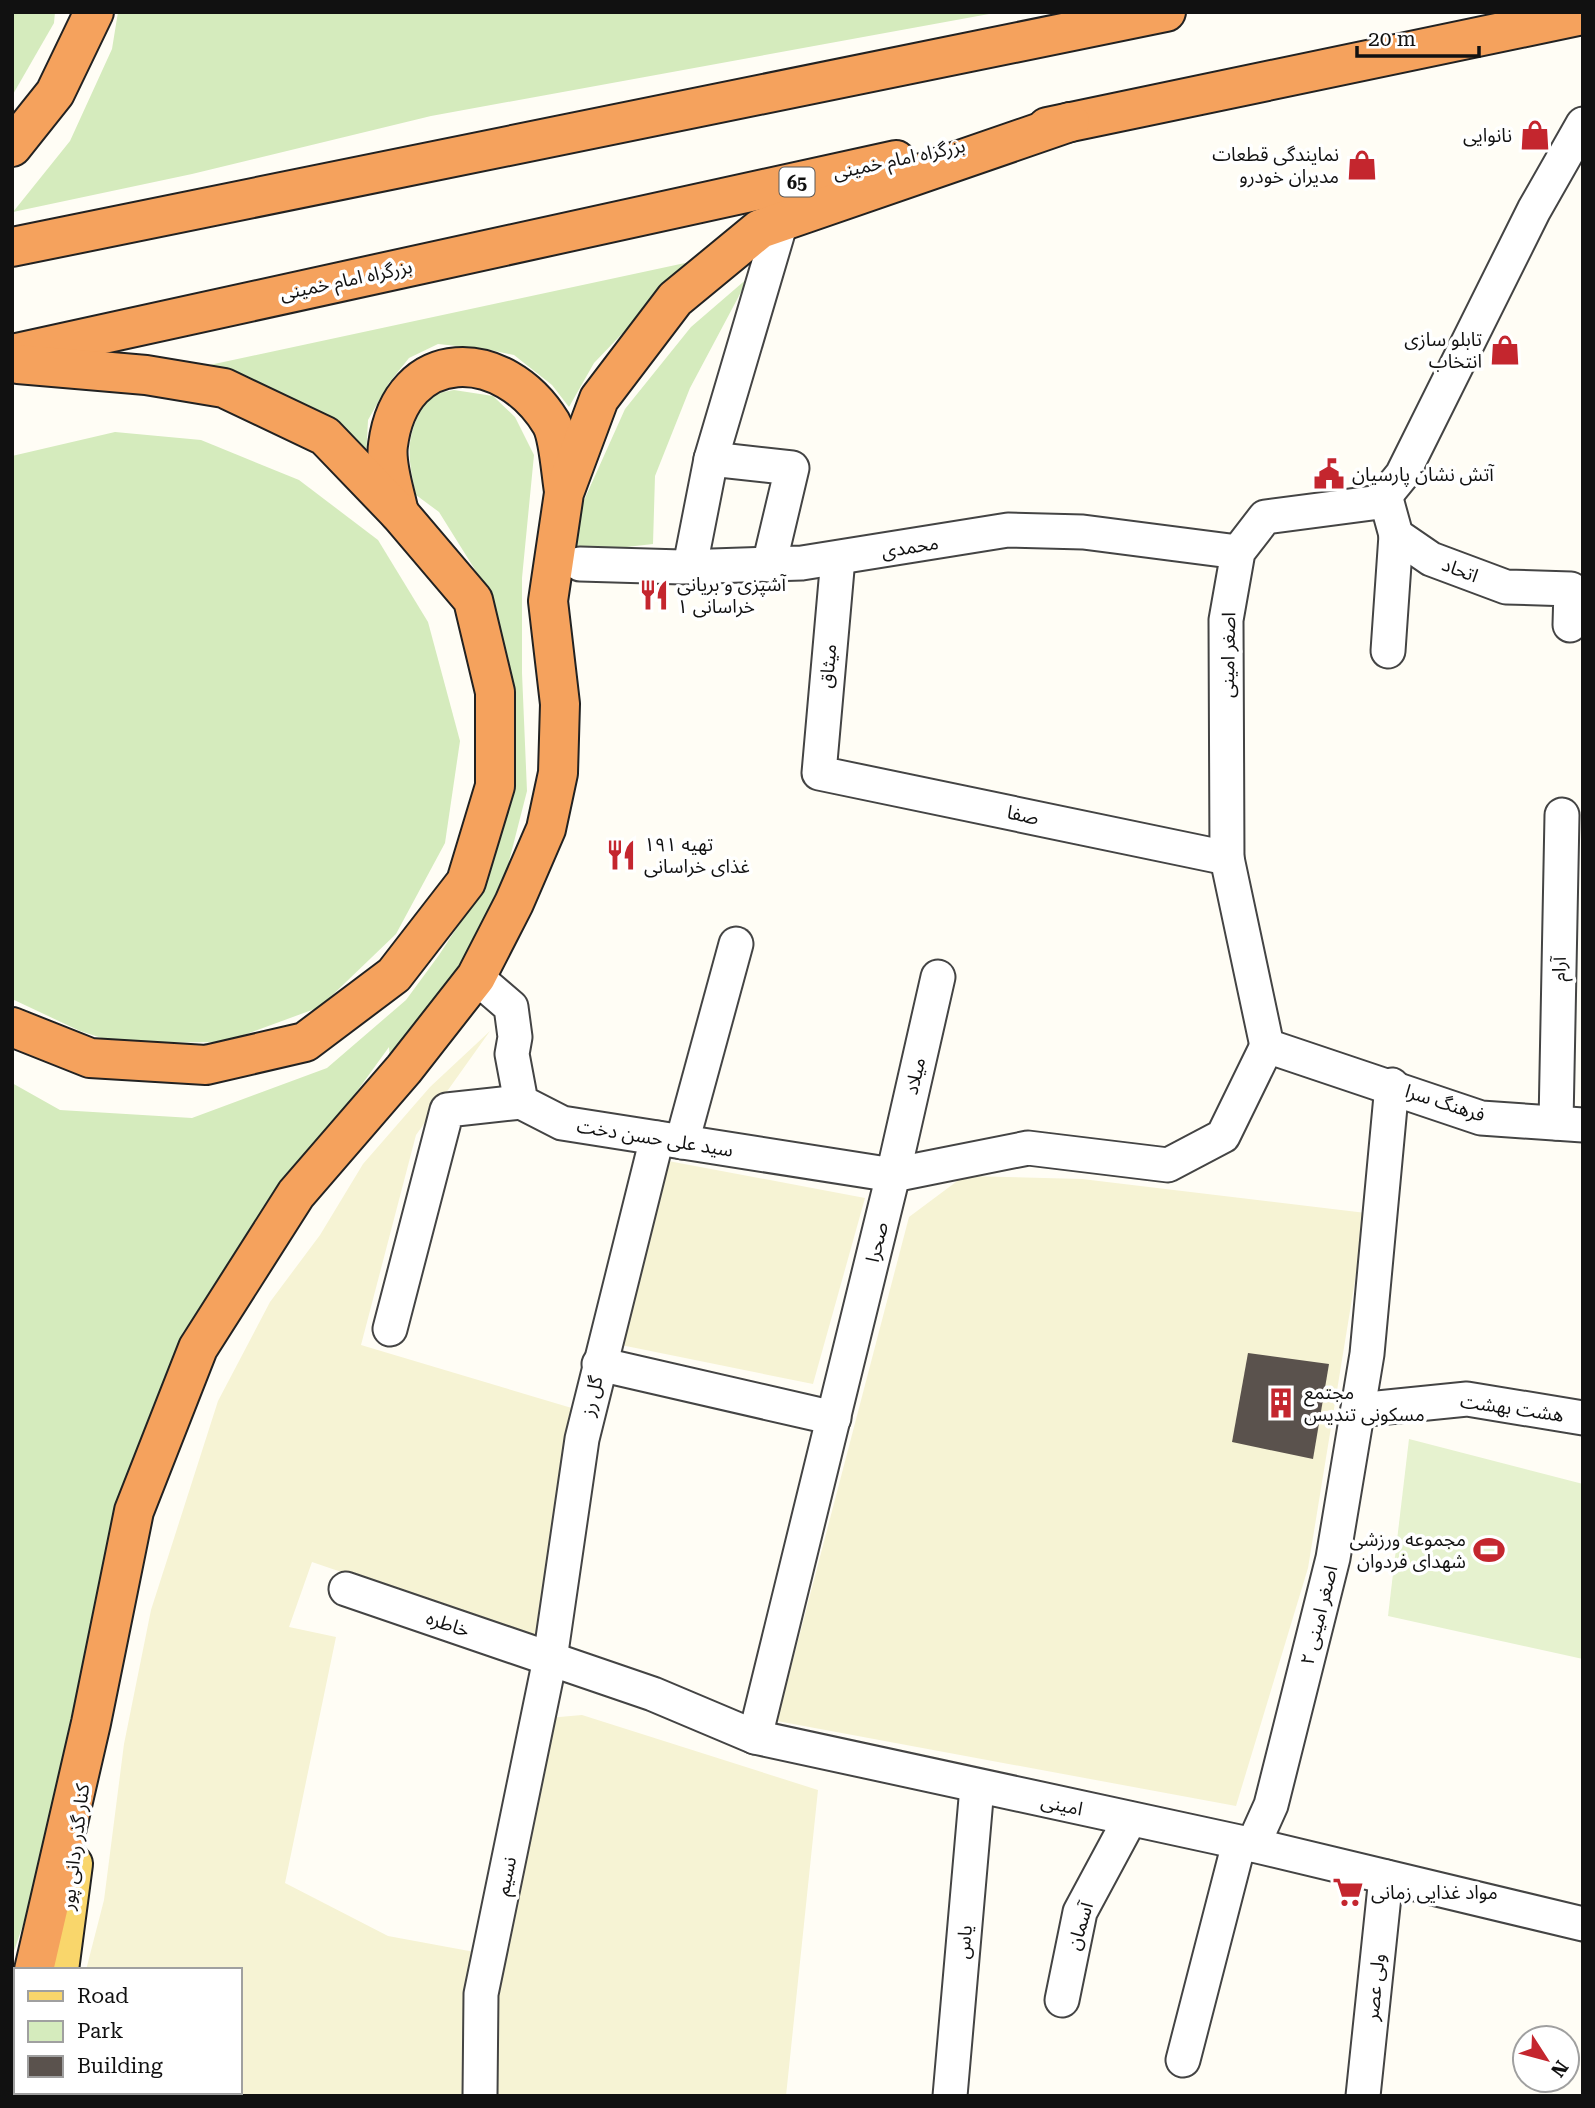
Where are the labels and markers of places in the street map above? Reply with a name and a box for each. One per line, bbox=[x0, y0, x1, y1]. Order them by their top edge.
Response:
shop icon: نانوایی bbox=[1518, 118, 1552, 152]
place label: نانوایی bbox=[1463, 124, 1512, 147]
place label: نمایندگی قطعات مدیران خودرو bbox=[1212, 143, 1339, 188]
shop icon: نمایندگی قطعات مدیران خودرو bbox=[1345, 148, 1379, 182]
place label: تابلو سازی انتخاب bbox=[1404, 328, 1482, 373]
shop icon: تابلو سازی انتخاب bbox=[1488, 333, 1522, 367]
public building icon: آتش نشان پارسیان bbox=[1312, 457, 1346, 491]
place label: آتش نشان پارسیان bbox=[1352, 463, 1495, 487]
place label: آشپزی و بریانی خراسانی ۱ bbox=[677, 573, 787, 618]
restaurant icon: آشپزی و بریانی خراسانی ۱ bbox=[637, 578, 671, 612]
place label: ۱۹۱ تهیه غذای خراسانی bbox=[644, 833, 750, 878]
restaurant icon: ۱۹۱ تهیه غذای خراسانی bbox=[604, 838, 638, 872]
place label: مجتمع مسکونی تندیس bbox=[1304, 1381, 1425, 1426]
building icon: مجتمع مسکونی تندیس bbox=[1264, 1386, 1298, 1420]
place label: مجموعه ورزشی شهدای فردوان bbox=[1350, 1528, 1466, 1573]
sports icon: مجموعه ورزشی شهدای فردوان bbox=[1472, 1533, 1506, 1567]
supermarket icon: مواد غذایی زمانی bbox=[1331, 1875, 1365, 1909]
place label: مواد غذایی زمانی bbox=[1371, 1881, 1498, 1904]

